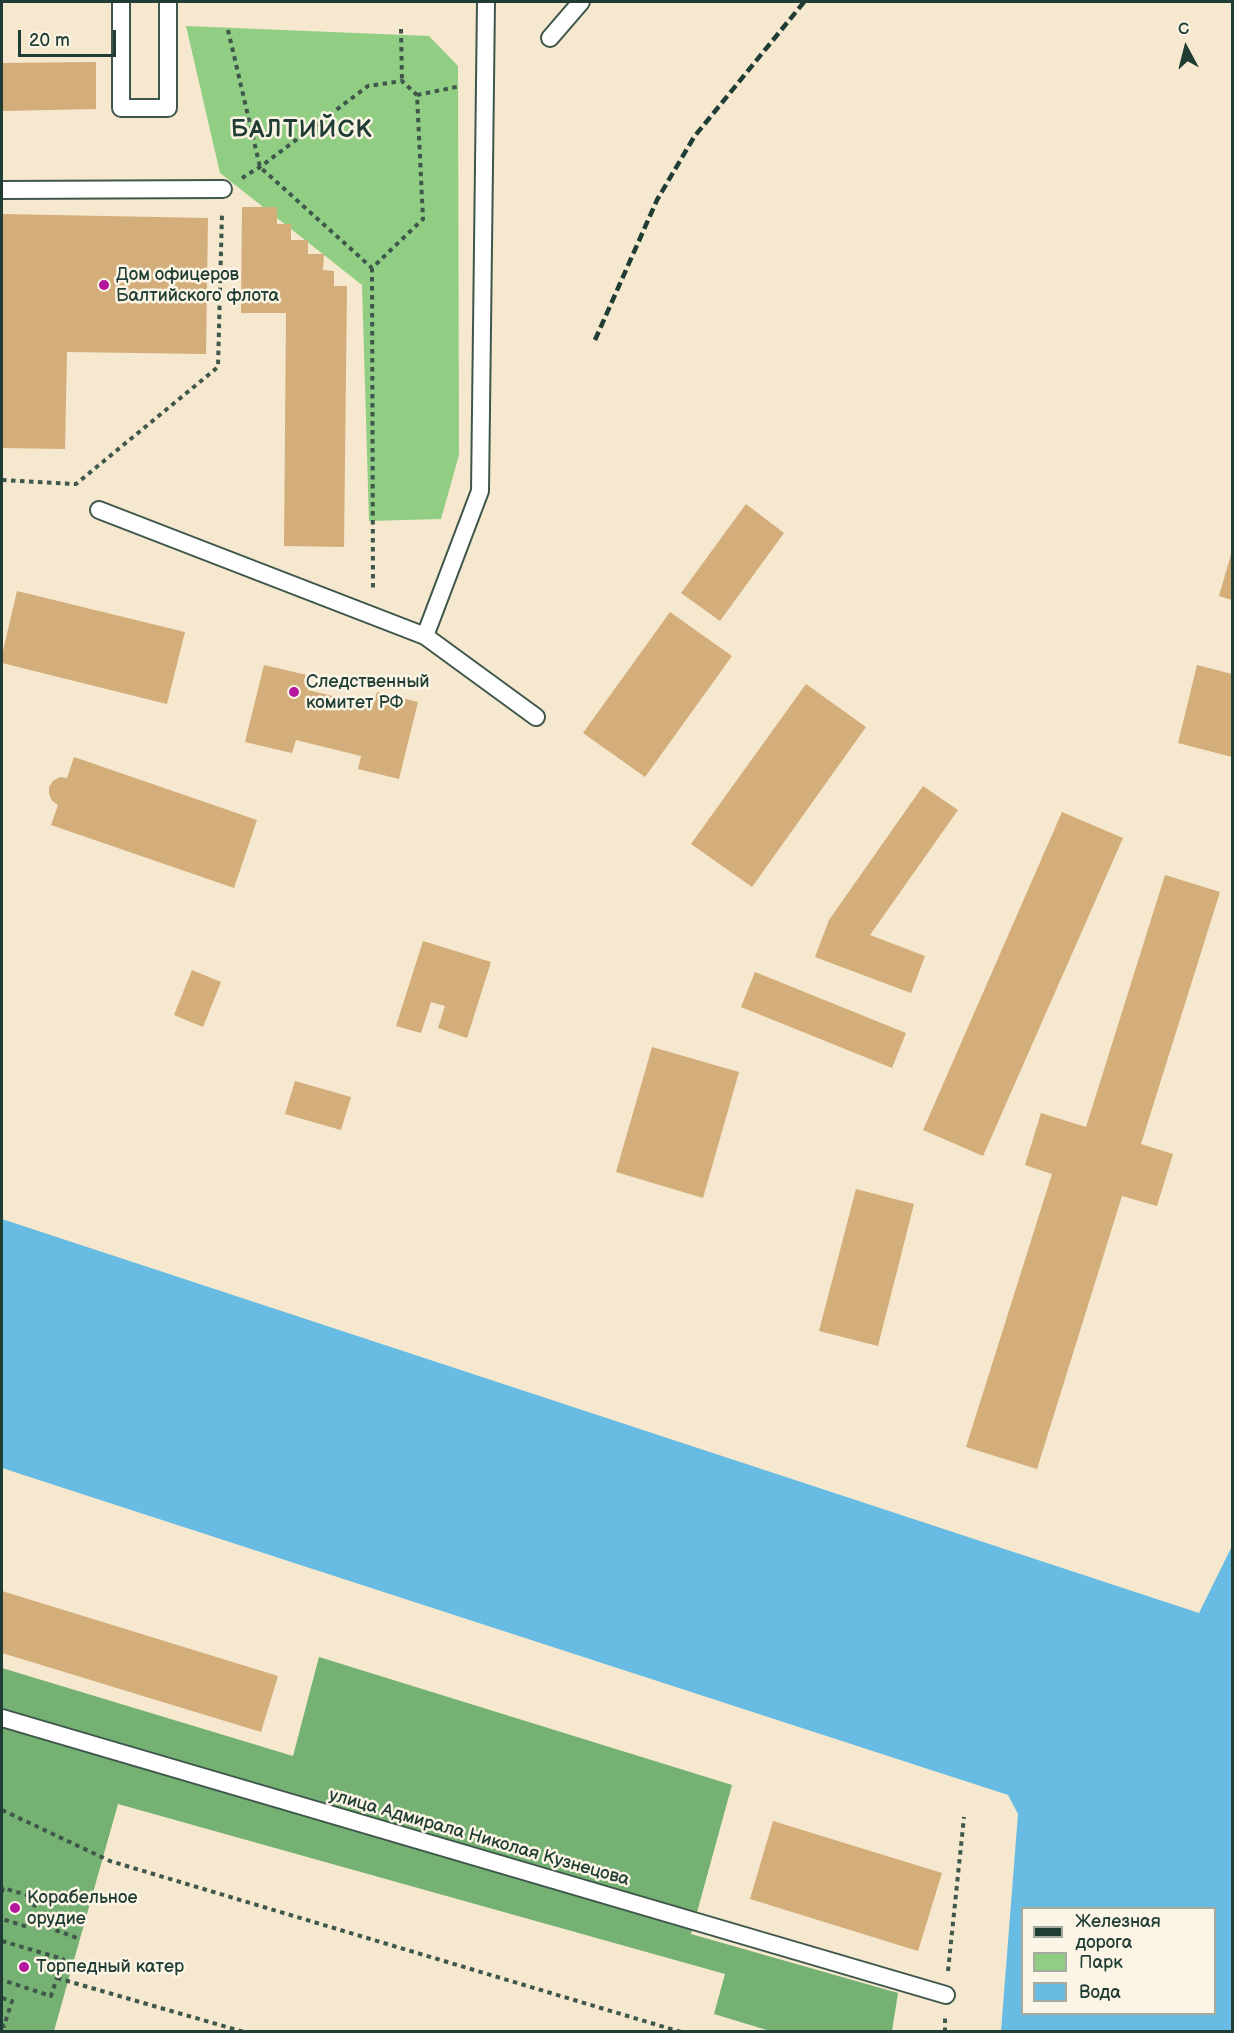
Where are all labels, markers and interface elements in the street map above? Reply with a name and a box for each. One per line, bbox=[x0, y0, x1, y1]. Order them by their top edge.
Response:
scale bar bbox=[21, 18, 118, 56]
north arrow bbox=[1156, 18, 1216, 78]
text: С bbox=[1177, 20, 1190, 40]
text: 20 m bbox=[29, 30, 70, 51]
district label: БАЛТИЙСК bbox=[231, 117, 373, 145]
place label: Дом офицеров Балтийского флота bbox=[116, 264, 279, 306]
marker: Дом офицеров Балтийского флота bbox=[97, 278, 111, 292]
place label: Следственный комитет РФ bbox=[306, 671, 430, 714]
marker: Следственный комитет РФ bbox=[287, 685, 301, 699]
street label: улица Адмирала Николая Кузнецова bbox=[326, 1785, 632, 1891]
place label: Корабельное орудие bbox=[27, 1887, 137, 1930]
marker: Корабельное орудие bbox=[8, 1901, 22, 1915]
legend bbox=[1021, 1907, 1216, 2015]
text: Железная дорога bbox=[1075, 1911, 1161, 1953]
text: Парк bbox=[1079, 1952, 1123, 1973]
place label: Торпедный катер bbox=[36, 1956, 184, 1978]
marker: Торпедный катер bbox=[17, 1960, 31, 1974]
text: Вода bbox=[1079, 1982, 1121, 2003]

